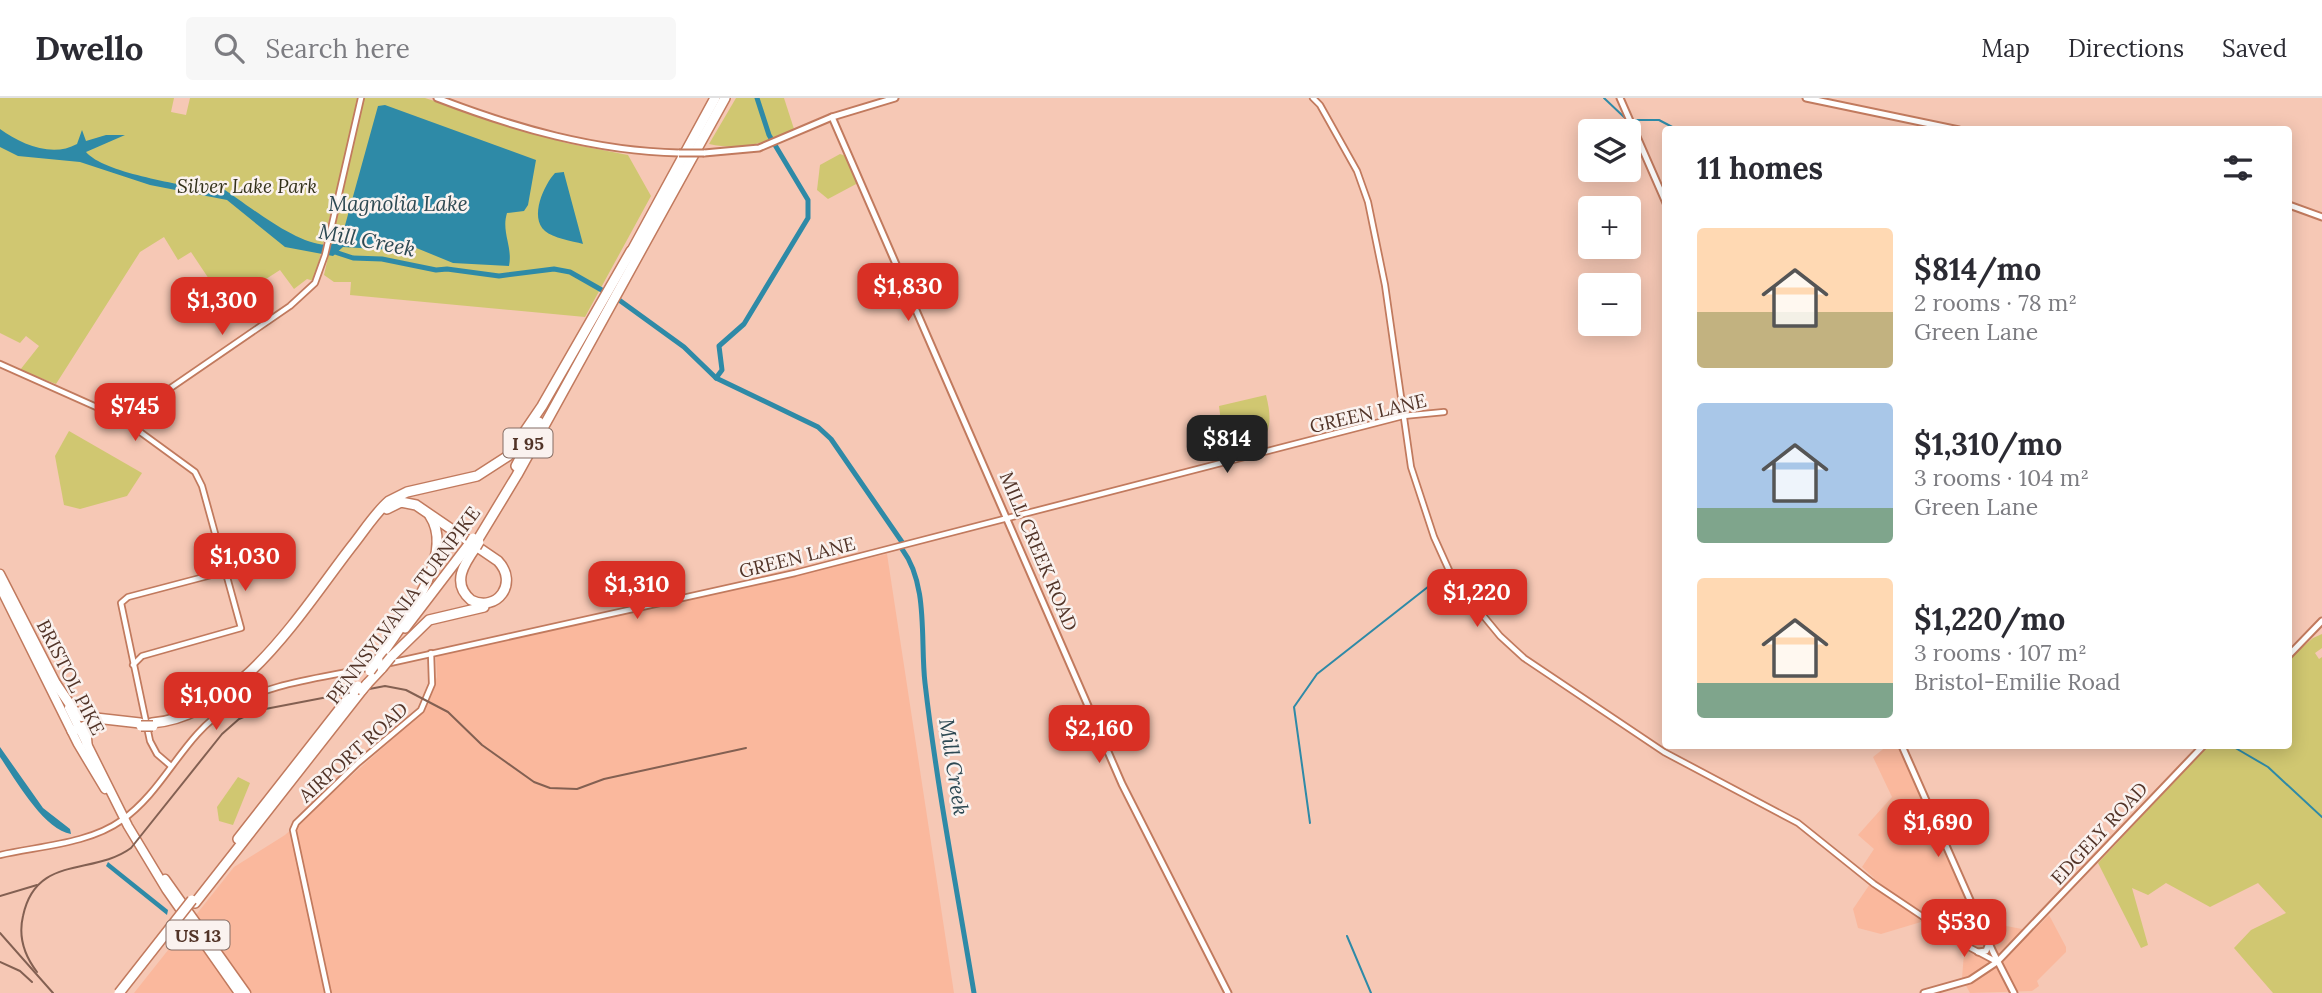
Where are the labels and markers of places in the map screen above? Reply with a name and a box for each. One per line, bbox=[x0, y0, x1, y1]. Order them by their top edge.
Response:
pin: $1,830 bbox=[851, 264, 965, 323]
pin: $1,300 bbox=[165, 278, 279, 337]
pin: $745 bbox=[94, 384, 176, 443]
pin: $814 bbox=[1186, 416, 1268, 475]
pin: $1,030 bbox=[188, 533, 302, 593]
pin: $1,310 bbox=[580, 561, 694, 621]
pin: $1,220 bbox=[1420, 570, 1534, 629]
pin: $1,000 bbox=[159, 672, 273, 732]
pin: $2,160 bbox=[1042, 706, 1156, 765]
pin: $1,690 bbox=[1881, 800, 1995, 859]
pin: $530 bbox=[1923, 900, 2005, 959]

